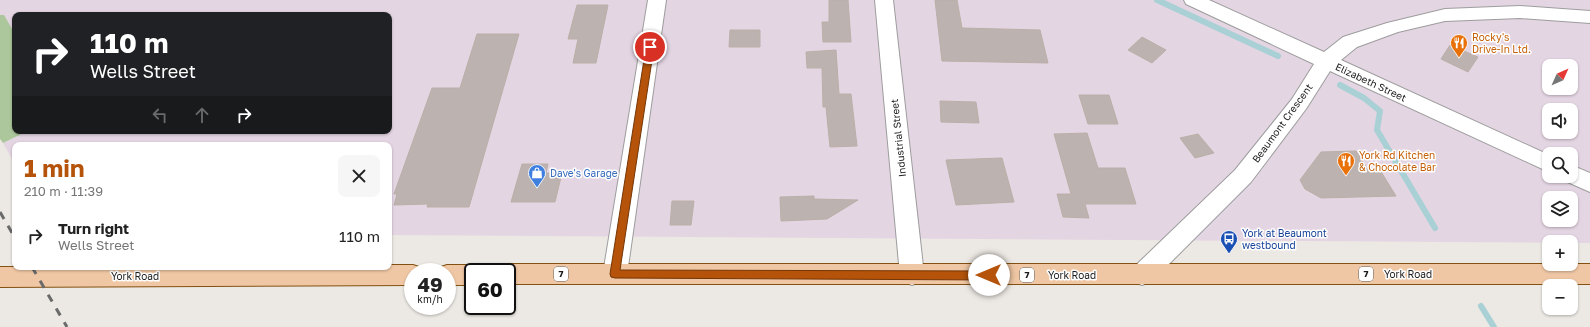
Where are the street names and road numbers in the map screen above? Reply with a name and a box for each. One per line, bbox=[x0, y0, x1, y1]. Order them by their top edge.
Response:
street label: Elizabeth Street bbox=[1334, 60, 1408, 104]
street label: Beaumont Crescent bbox=[1249, 81, 1315, 165]
street label: Industrial Street bbox=[888, 98, 908, 178]
road number: 7 bbox=[554, 267, 568, 281]
road number: 7 bbox=[1359, 267, 1373, 281]
road number: 7 bbox=[1020, 268, 1034, 282]
street label: York Road bbox=[1384, 268, 1432, 280]
street label: York Road bbox=[1048, 269, 1096, 281]
street label: York Road bbox=[111, 270, 159, 282]

